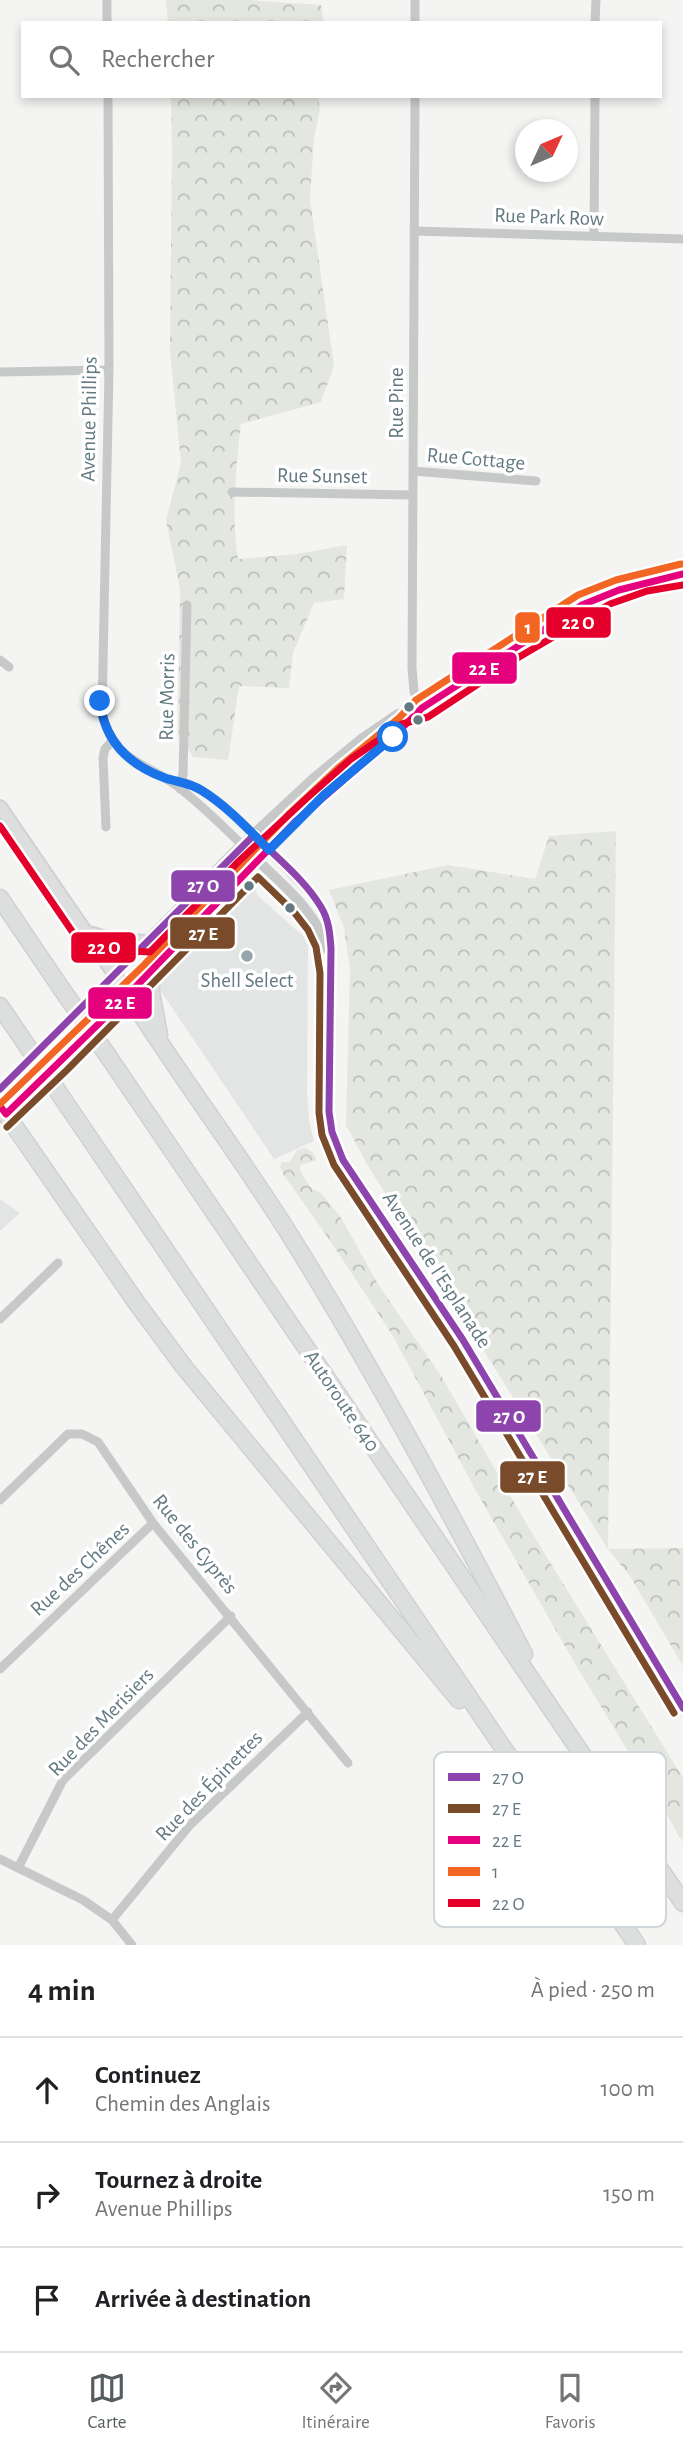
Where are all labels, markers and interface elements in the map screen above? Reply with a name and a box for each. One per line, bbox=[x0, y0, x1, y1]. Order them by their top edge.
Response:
search box bbox=[21, 21, 662, 98]
icon: search bbox=[45, 41, 83, 79]
text: Rechercher bbox=[101, 46, 214, 72]
north arrow bbox=[515, 119, 578, 182]
street label: Rue Park Row bbox=[494, 205, 604, 229]
street label: Avenue Phillips bbox=[77, 356, 101, 482]
street label: Rue Pine bbox=[386, 367, 407, 439]
street label: Rue Cottage bbox=[426, 444, 526, 474]
street label: Rue Sunset bbox=[277, 465, 368, 487]
line badge: 22 O bbox=[545, 606, 612, 639]
line badge: 1 bbox=[514, 611, 541, 644]
text: 22 O bbox=[562, 614, 594, 633]
text: 1 bbox=[525, 619, 531, 638]
line badge: 22 E bbox=[451, 651, 518, 685]
street label: Rue Morris bbox=[156, 653, 178, 741]
text: 22 E bbox=[469, 660, 500, 679]
route end bbox=[84, 685, 115, 716]
unlabelled marker bbox=[402, 700, 416, 714]
unlabelled marker bbox=[411, 713, 425, 727]
route start bbox=[377, 721, 408, 752]
line badge: 27 O bbox=[170, 869, 236, 903]
text: 27 O bbox=[187, 877, 219, 896]
unlabelled marker bbox=[242, 879, 256, 893]
unlabelled marker bbox=[283, 901, 297, 915]
line badge: 27 E bbox=[169, 916, 236, 950]
text: 27 E bbox=[188, 925, 218, 944]
line badge: 22 O bbox=[70, 931, 137, 964]
text: 22 O bbox=[88, 939, 120, 958]
marker: Shell Select bbox=[239, 948, 255, 964]
place label: Shell Select bbox=[201, 970, 294, 991]
line badge: 22 E bbox=[87, 986, 153, 1020]
text: 22 E bbox=[105, 994, 136, 1013]
street label: Avenue de l'Esplanade bbox=[379, 1188, 495, 1352]
street label: Autoroute 640 bbox=[300, 1346, 384, 1456]
line badge: 27 O bbox=[475, 1399, 542, 1433]
text: 27 O bbox=[493, 1408, 525, 1427]
line badge: 27 E bbox=[499, 1460, 566, 1494]
text: 27 E bbox=[517, 1468, 547, 1487]
street label: Rue des Cyprès bbox=[149, 1490, 241, 1598]
street label: Rue des Chênes bbox=[27, 1518, 133, 1620]
street label: Rue des Merisiers bbox=[44, 1664, 158, 1780]
street label: Rue des Épinettes bbox=[150, 1726, 267, 1845]
legend bbox=[434, 1752, 666, 1927]
text: 27 O bbox=[492, 1769, 524, 1788]
text: 27 E bbox=[492, 1800, 521, 1819]
text: 22 E bbox=[492, 1832, 522, 1851]
text: 1 bbox=[492, 1863, 499, 1882]
text: 22 O bbox=[492, 1895, 525, 1914]
text: 4 min bbox=[28, 1976, 96, 2006]
text: À pied · 250 m bbox=[531, 1979, 655, 2002]
text: Continuez bbox=[95, 2062, 201, 2088]
icon: ahead bbox=[28, 2071, 66, 2109]
text: 100 m bbox=[601, 2078, 655, 2101]
text: Chemin des Anglais bbox=[95, 2093, 271, 2116]
text: Tournez à droite bbox=[95, 2167, 262, 2193]
icon: right bbox=[28, 2176, 66, 2214]
text: 150 m bbox=[603, 2183, 655, 2206]
text: Avenue Phillips bbox=[95, 2198, 232, 2221]
icon: arrive bbox=[28, 2281, 66, 2319]
text: Arrivée à destination bbox=[95, 2286, 311, 2312]
tab: Carte bbox=[87, 2369, 127, 2434]
tab: Itinéraire bbox=[301, 2369, 370, 2434]
tab: Favoris bbox=[545, 2369, 596, 2434]

